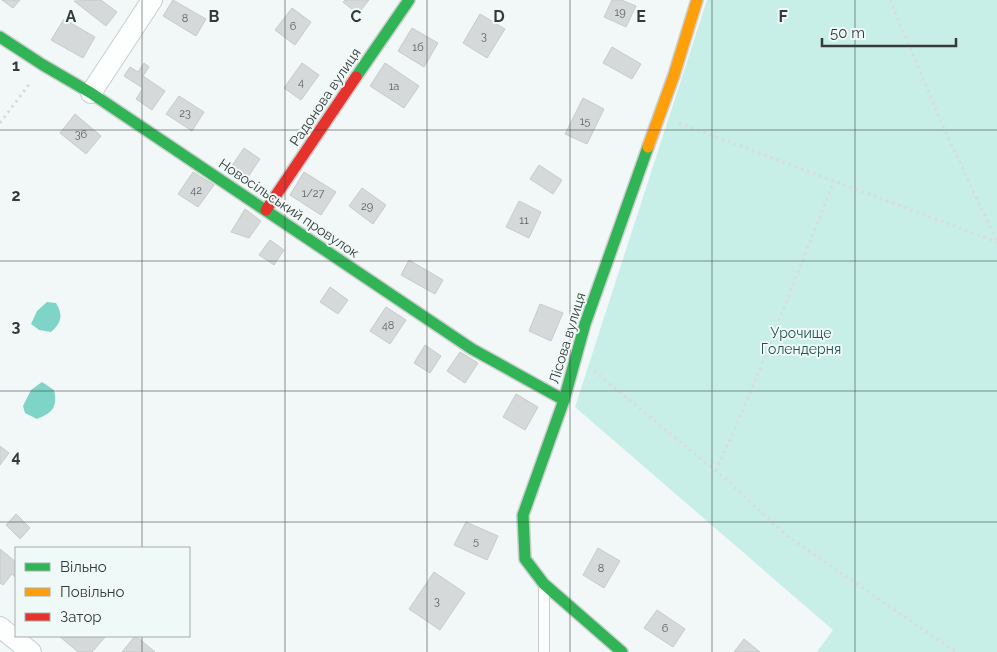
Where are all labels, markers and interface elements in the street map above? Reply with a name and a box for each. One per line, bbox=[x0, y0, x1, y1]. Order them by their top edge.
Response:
house number: 19 bbox=[614, 6, 626, 19]
text: A bbox=[66, 7, 77, 26]
text: B bbox=[209, 7, 220, 26]
text: C bbox=[351, 7, 362, 26]
text: D bbox=[493, 7, 505, 26]
text: E bbox=[636, 7, 646, 26]
text: F bbox=[778, 7, 788, 26]
house number: 8 bbox=[182, 12, 188, 25]
scale bar bbox=[822, 15, 956, 47]
house number: 6 bbox=[290, 20, 297, 33]
text: 50 m bbox=[830, 24, 865, 42]
house number: 3 bbox=[481, 30, 487, 43]
house number: 1б bbox=[412, 41, 424, 54]
street label: Радонова вулиця bbox=[286, 45, 364, 149]
text: 1 bbox=[12, 56, 20, 75]
house number: 4 bbox=[298, 76, 304, 89]
house number: 1а bbox=[389, 80, 399, 93]
house number: 23 bbox=[179, 107, 191, 120]
house number: 15 bbox=[580, 115, 590, 128]
house number: 36 bbox=[75, 128, 88, 141]
street label: Новосільський провулок bbox=[216, 155, 362, 261]
house number: 42 bbox=[190, 184, 202, 197]
text: 2 bbox=[11, 186, 21, 205]
house number: 1/27 bbox=[302, 187, 324, 200]
house number: 29 bbox=[361, 200, 373, 213]
house number: 11 bbox=[519, 214, 529, 227]
street label: Лісова вулиця bbox=[546, 290, 588, 386]
text: 3 bbox=[12, 317, 21, 336]
house number: 48 bbox=[382, 319, 394, 332]
park label: Урочище Голендерня bbox=[761, 325, 841, 357]
text: 4 bbox=[11, 447, 21, 466]
house number: 5 bbox=[473, 535, 479, 548]
legend bbox=[15, 547, 190, 637]
text: Вільно bbox=[60, 558, 107, 576]
house number: 8 bbox=[598, 562, 604, 575]
text: Повільно bbox=[60, 583, 125, 601]
house number: 3 bbox=[434, 595, 440, 608]
text: Затор bbox=[60, 608, 102, 626]
house number: 6 bbox=[662, 622, 669, 635]

